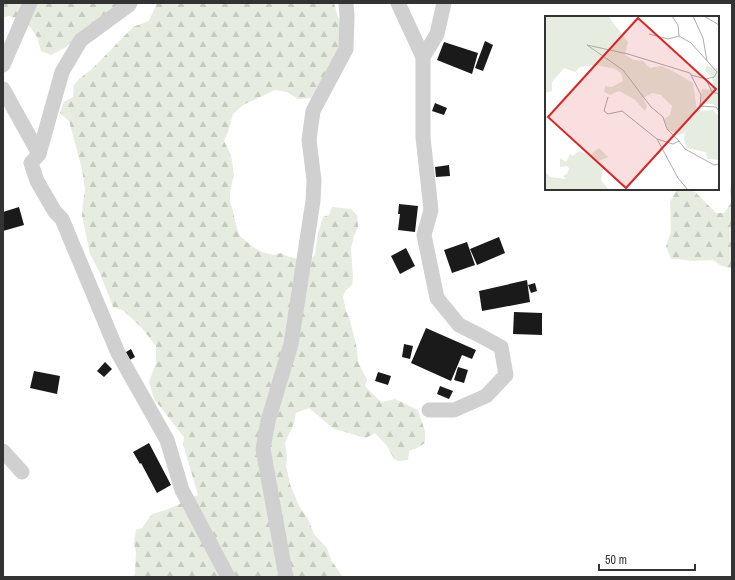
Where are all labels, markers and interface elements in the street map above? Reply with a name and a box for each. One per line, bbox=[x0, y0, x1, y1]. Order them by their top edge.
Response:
inset map bbox=[545, 16, 719, 190]
scale bar bbox=[599, 546, 695, 572]
text: 50 m bbox=[605, 552, 627, 568]

